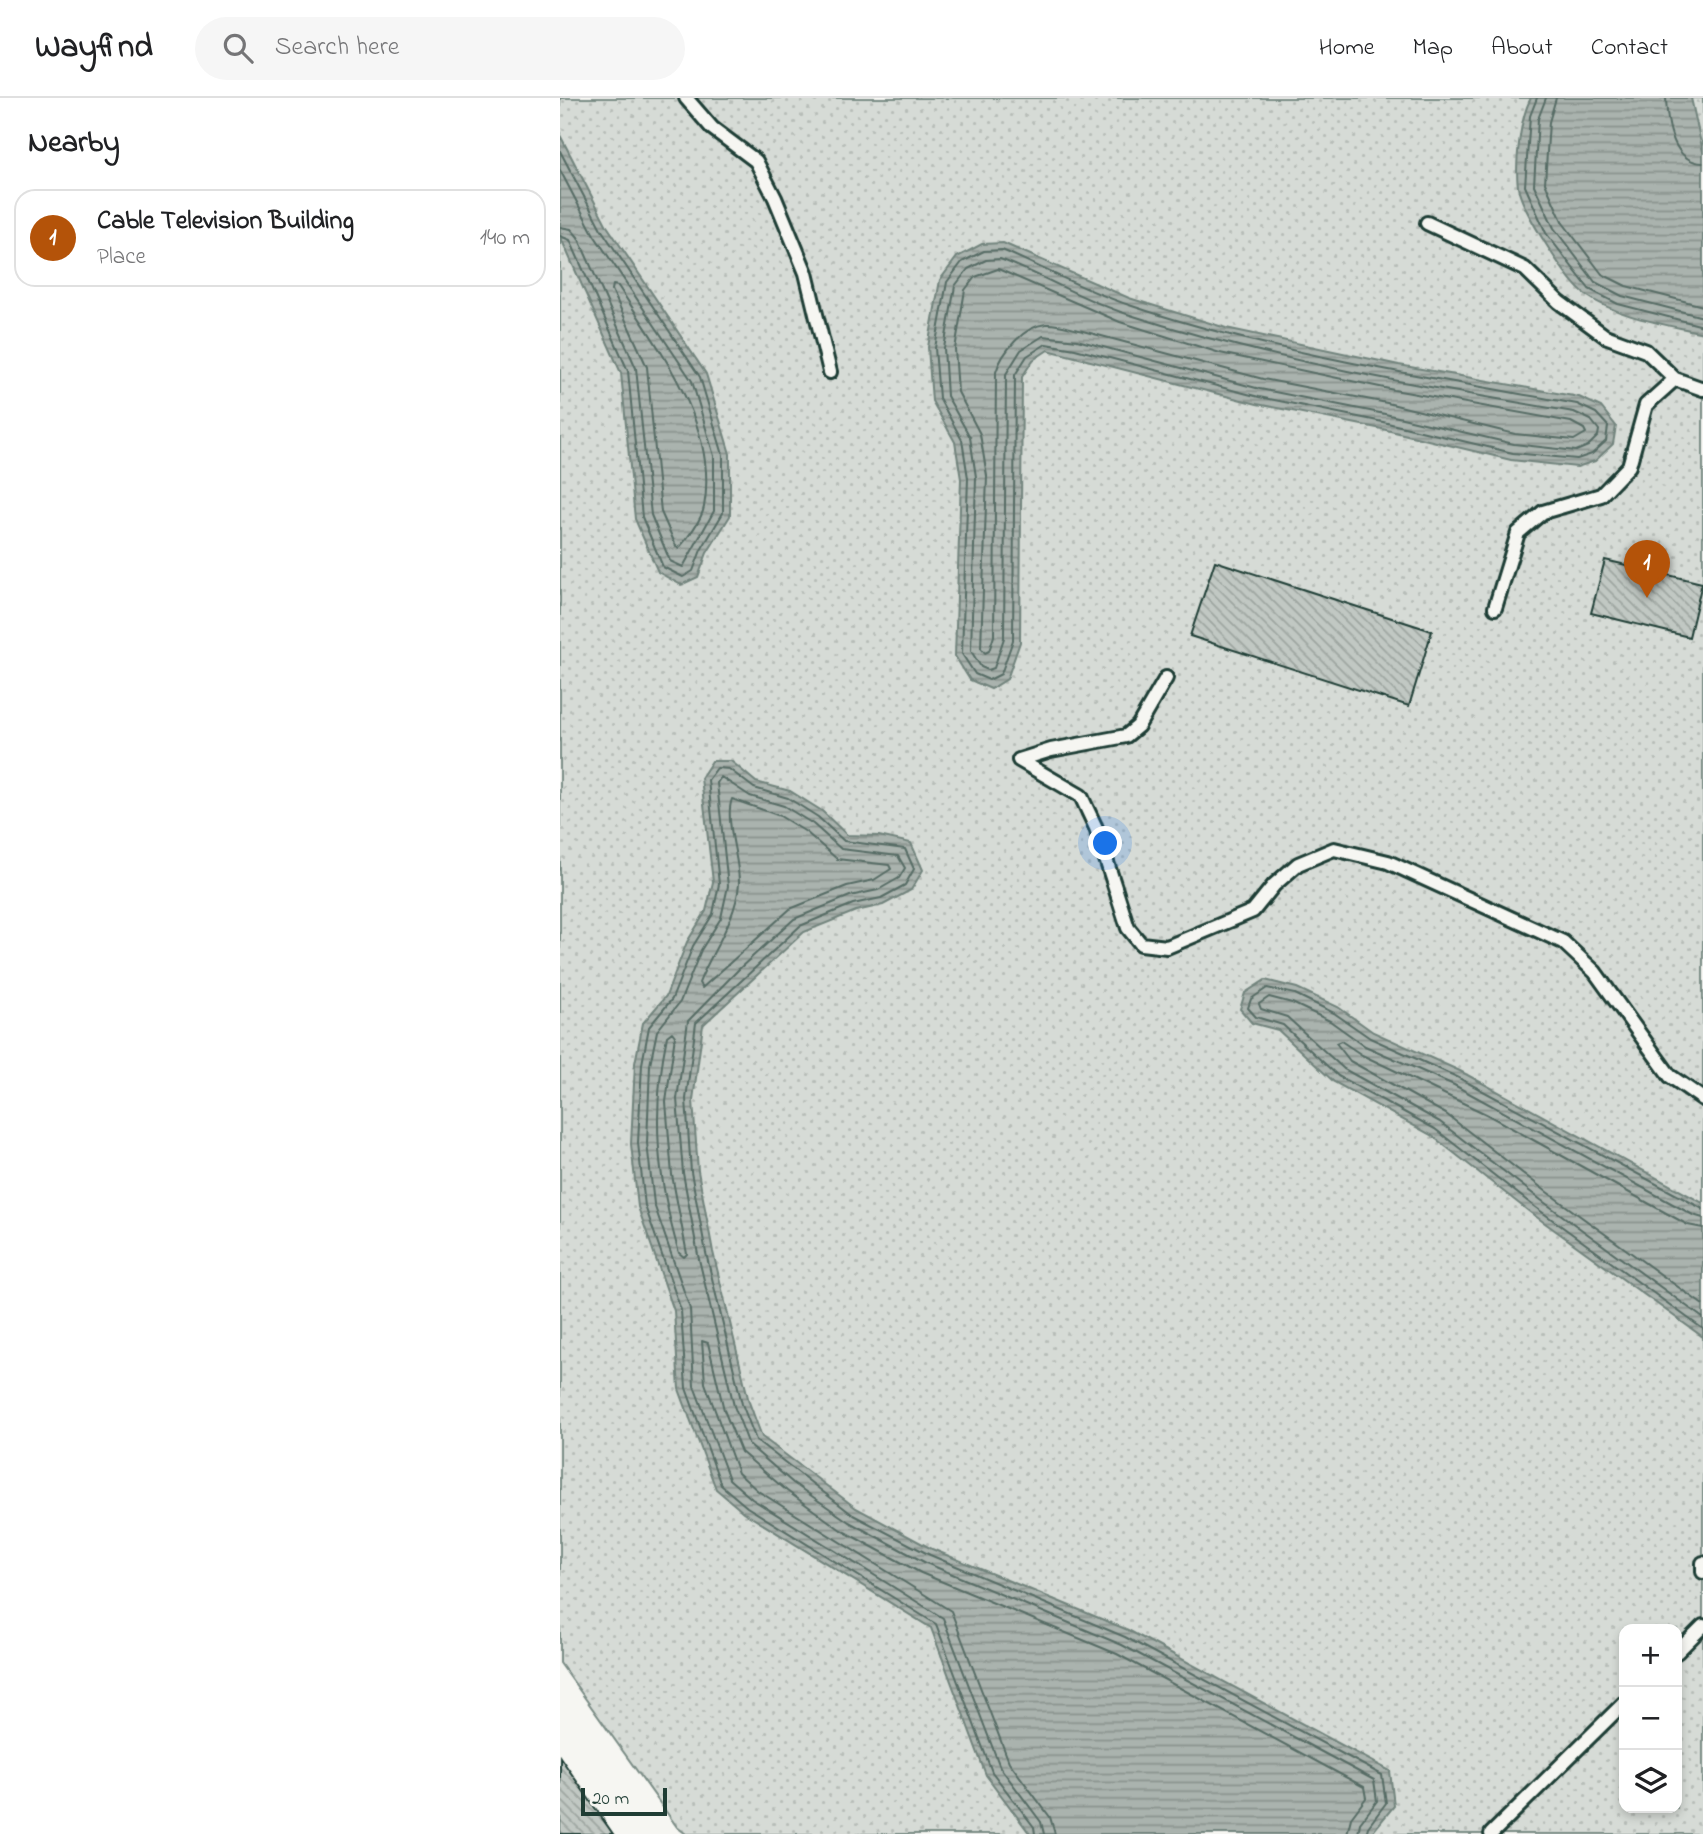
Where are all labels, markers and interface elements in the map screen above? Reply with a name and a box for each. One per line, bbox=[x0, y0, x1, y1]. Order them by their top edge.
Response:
search box bbox=[195, 17, 685, 80]
text: Wayfind bbox=[35, 24, 153, 72]
icon: search bbox=[219, 29, 257, 67]
text: Search here bbox=[275, 29, 399, 67]
text: Home bbox=[1319, 31, 1375, 66]
text: Map bbox=[1413, 31, 1453, 66]
text: About bbox=[1491, 31, 1553, 66]
text: Contact bbox=[1591, 31, 1668, 66]
text: Nearby bbox=[28, 122, 120, 166]
text: Cable Television Building bbox=[97, 203, 354, 241]
text: 1 bbox=[49, 222, 57, 255]
text: 140 m bbox=[480, 222, 530, 255]
text: Place bbox=[97, 241, 146, 274]
pin: 1 bbox=[1624, 540, 1670, 598]
your location bbox=[1088, 826, 1122, 860]
map controls bbox=[1619, 1624, 1682, 1813]
button: + bbox=[1619, 1624, 1682, 1687]
button: − bbox=[1619, 1687, 1682, 1750]
button: layers bbox=[1619, 1750, 1682, 1813]
scale bar bbox=[581, 1785, 667, 1817]
text: 20 m bbox=[592, 1786, 629, 1813]

